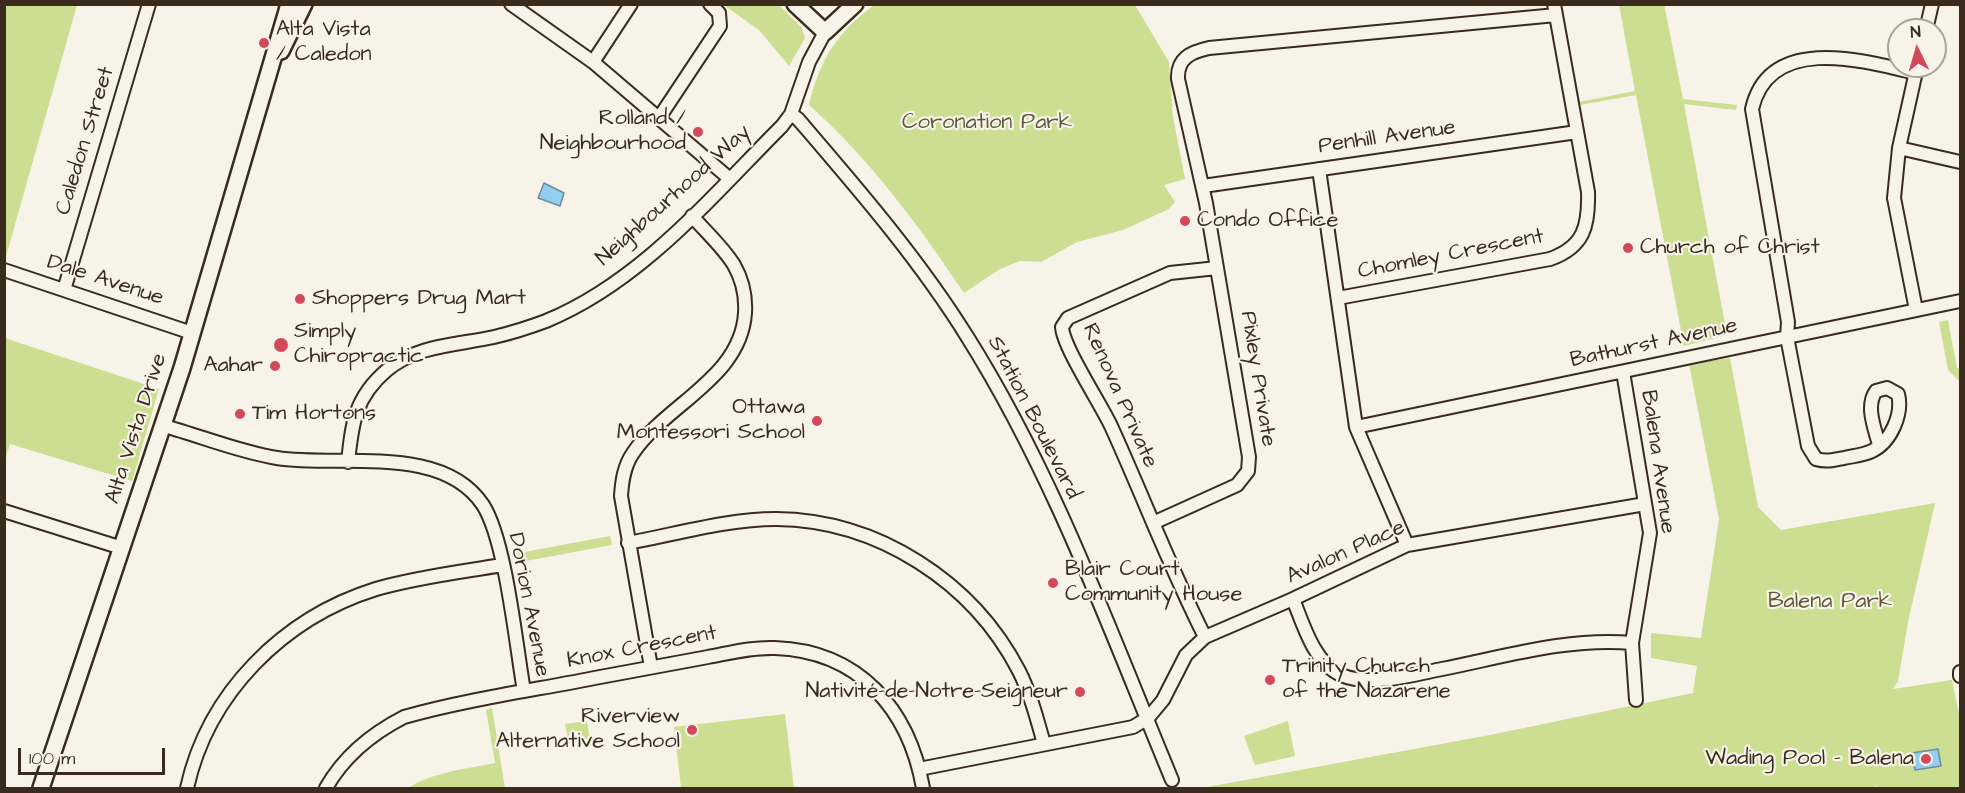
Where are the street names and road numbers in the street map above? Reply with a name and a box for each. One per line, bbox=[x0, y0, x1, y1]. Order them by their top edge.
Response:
street label: Caledon Street bbox=[51, 64, 121, 218]
street label: Penhill Avenue bbox=[1317, 115, 1457, 161]
street label: Neighbourhood Way bbox=[591, 120, 757, 272]
street label: Chomley Crescent bbox=[1356, 224, 1546, 286]
street label: Dale Avenue bbox=[43, 250, 167, 312]
street label: Pixley Private bbox=[1233, 309, 1281, 449]
street label: Bathurst Avenue bbox=[1568, 313, 1740, 375]
street label: Renova Private bbox=[1075, 320, 1163, 472]
street label: Station Boulevard bbox=[981, 332, 1085, 504]
street label: Alta Vista Drive bbox=[100, 350, 174, 508]
street label: Balena Avenue bbox=[1634, 389, 1680, 535]
street label: Avalon Place bbox=[1283, 515, 1409, 591]
street label: Dorion Avenue bbox=[501, 531, 555, 679]
street label: Knox Crescent bbox=[565, 621, 719, 675]

